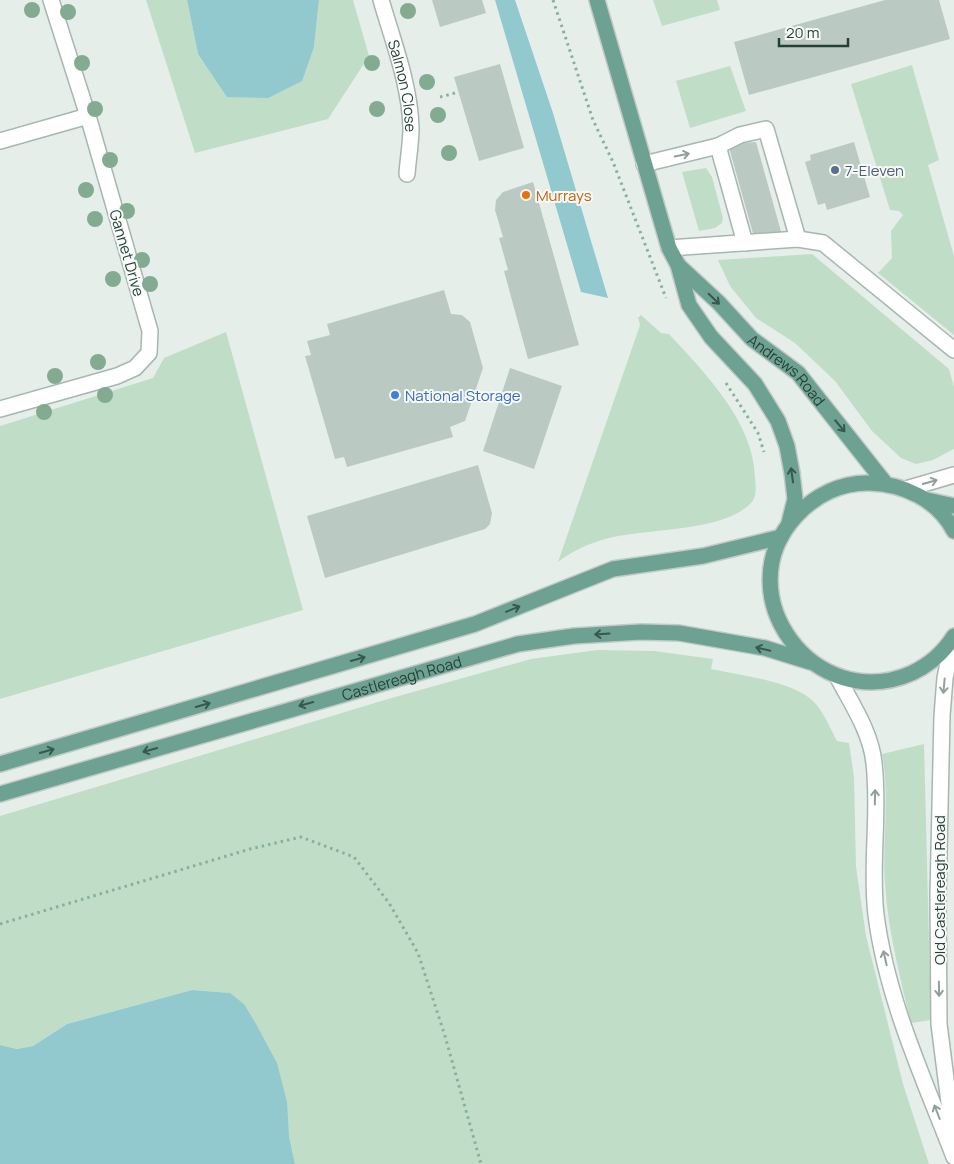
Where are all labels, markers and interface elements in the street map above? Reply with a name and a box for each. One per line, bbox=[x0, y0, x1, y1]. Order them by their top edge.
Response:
scale bar bbox=[779, 15, 848, 47]
text: 20 m bbox=[786, 22, 819, 43]
street label: Salmon Close bbox=[383, 37, 422, 133]
one-way arrow bbox=[673, 150, 689, 160]
place label: 7-Eleven bbox=[845, 160, 904, 181]
marker: 7-Eleven bbox=[829, 164, 841, 176]
place label: Murrays bbox=[536, 185, 592, 206]
marker: Murrays bbox=[520, 189, 532, 201]
street label: Gannet Drive bbox=[105, 207, 149, 299]
one-way arrow bbox=[708, 293, 720, 305]
street label: Andrews Road bbox=[744, 329, 830, 410]
place label: National Storage bbox=[405, 385, 521, 406]
marker: National Storage bbox=[389, 389, 401, 401]
one-way arrow bbox=[834, 419, 845, 432]
one-way arrow bbox=[787, 467, 797, 483]
one-way arrow bbox=[922, 477, 938, 487]
one-way arrow bbox=[505, 604, 520, 613]
one-way arrow bbox=[594, 630, 610, 639]
one-way arrow bbox=[756, 643, 772, 653]
street label: Castlereagh Road bbox=[339, 650, 464, 705]
one-way arrow bbox=[350, 653, 366, 663]
one-way arrow bbox=[939, 678, 949, 694]
one-way arrow bbox=[194, 699, 210, 709]
one-way arrow bbox=[299, 699, 315, 709]
one-way arrow bbox=[38, 745, 54, 755]
one-way arrow bbox=[143, 745, 159, 755]
one-way arrow bbox=[870, 789, 879, 805]
street label: Old Castlereagh Road bbox=[929, 815, 950, 965]
one-way arrow bbox=[880, 951, 889, 967]
one-way arrow bbox=[934, 980, 943, 996]
one-way arrow bbox=[931, 1105, 941, 1120]

